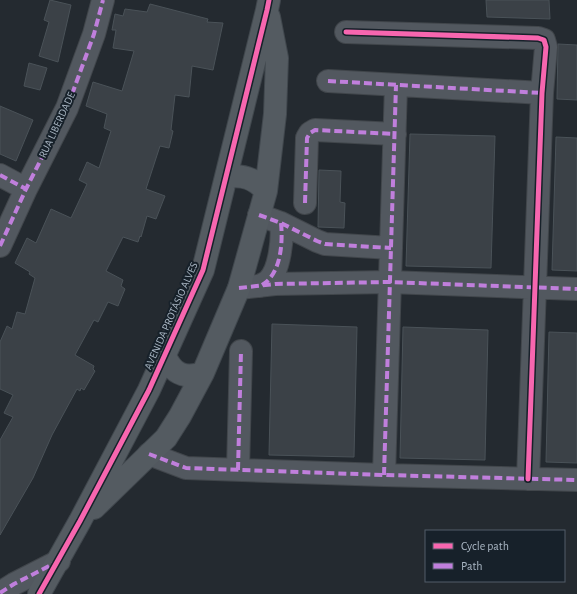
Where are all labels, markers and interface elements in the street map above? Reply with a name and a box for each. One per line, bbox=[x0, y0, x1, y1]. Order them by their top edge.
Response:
street label: RUA LIBERDADE bbox=[37, 90, 77, 160]
street label: AVENIDA PROTÁSIO ALVES bbox=[141, 260, 200, 371]
legend bbox=[425, 530, 565, 582]
text: Cycle path bbox=[461, 540, 509, 553]
text: Path bbox=[461, 560, 483, 572]

